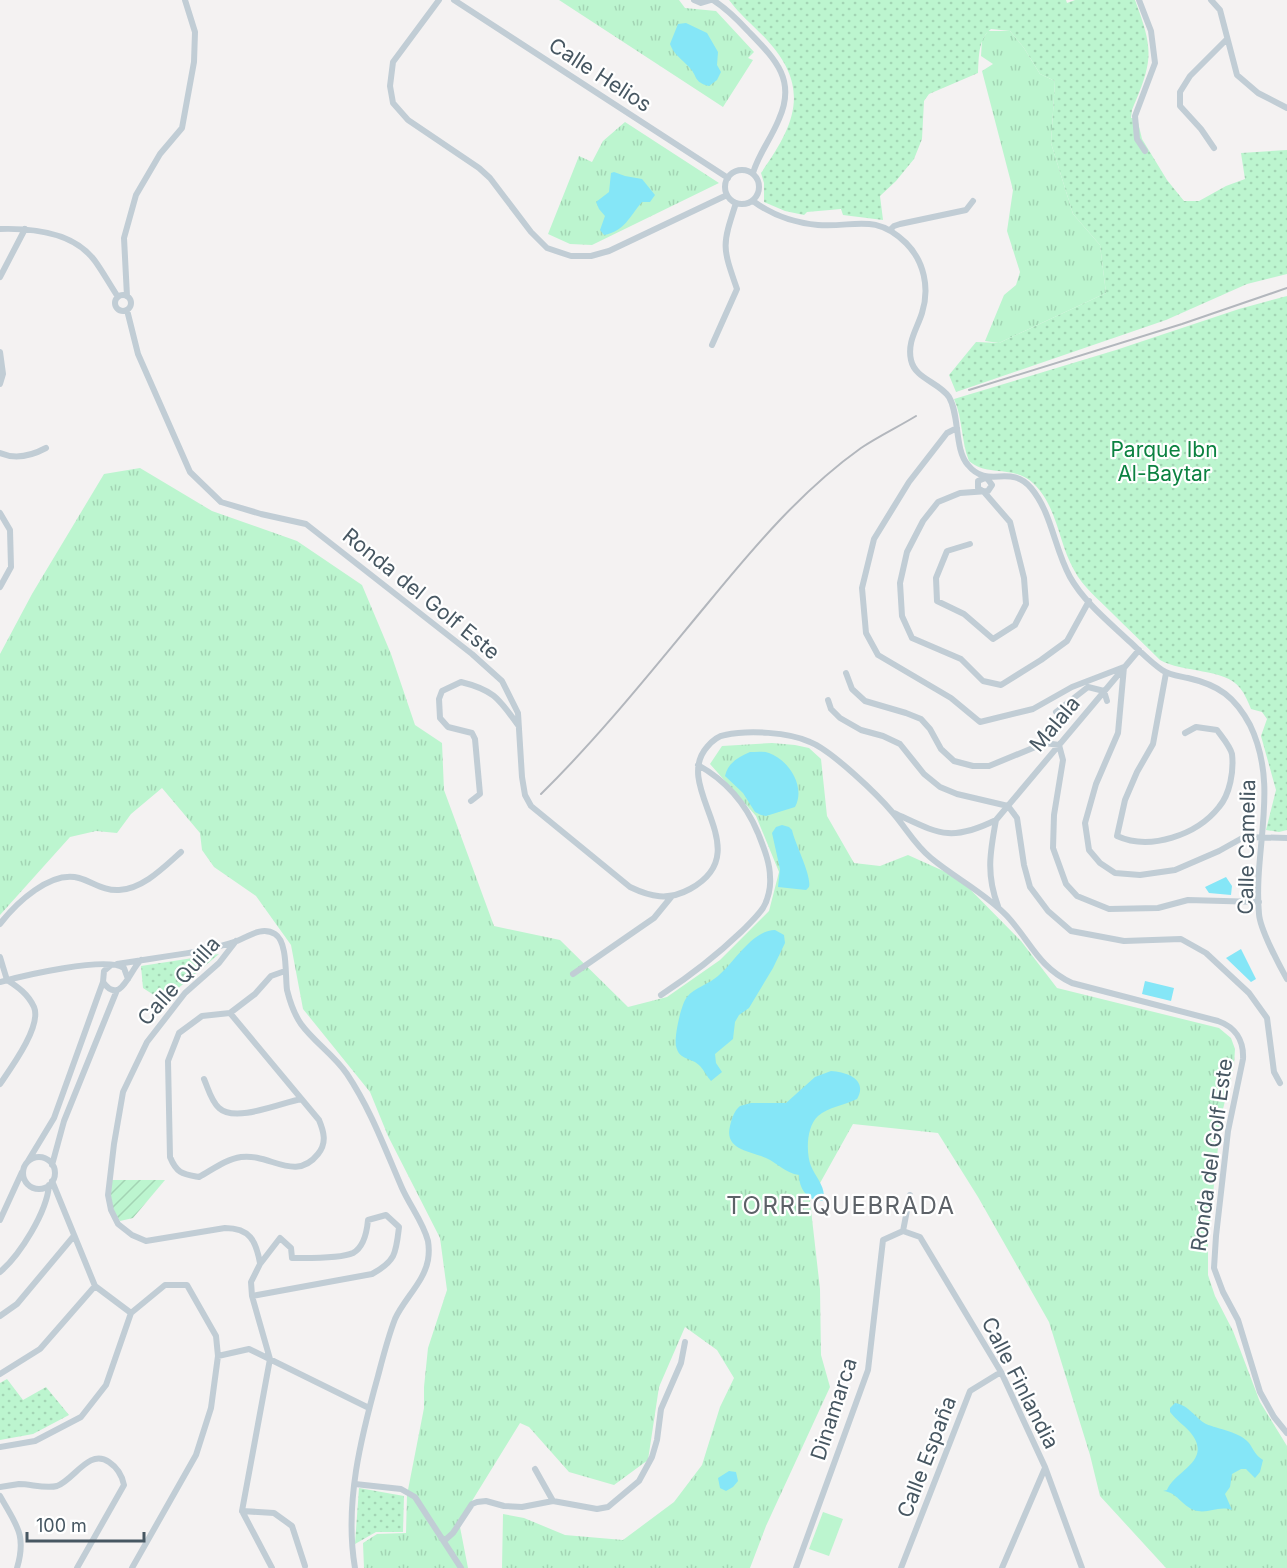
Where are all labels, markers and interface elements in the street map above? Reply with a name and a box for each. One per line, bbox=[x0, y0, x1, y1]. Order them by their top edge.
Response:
street label: Calle Helios bbox=[544, 32, 656, 117]
park label: Parque Ibn Al-Baytar bbox=[1110, 437, 1218, 486]
street label: Ronda del Golf Este bbox=[338, 523, 505, 665]
street label: Malala bbox=[1024, 691, 1085, 756]
street label: Calle Camelia bbox=[1233, 779, 1260, 915]
street label: Calle Quilla bbox=[132, 931, 225, 1030]
street label: Ronda del Golf Este bbox=[1186, 1057, 1237, 1253]
district label: TORREQUEBRADA bbox=[726, 1191, 956, 1220]
street label: Calle Finlandia bbox=[977, 1313, 1064, 1453]
street label: Dinamarca bbox=[805, 1354, 862, 1463]
street label: Calle España bbox=[892, 1392, 961, 1521]
scale bar bbox=[27, 1505, 144, 1543]
text: 100 m bbox=[36, 1515, 87, 1536]

